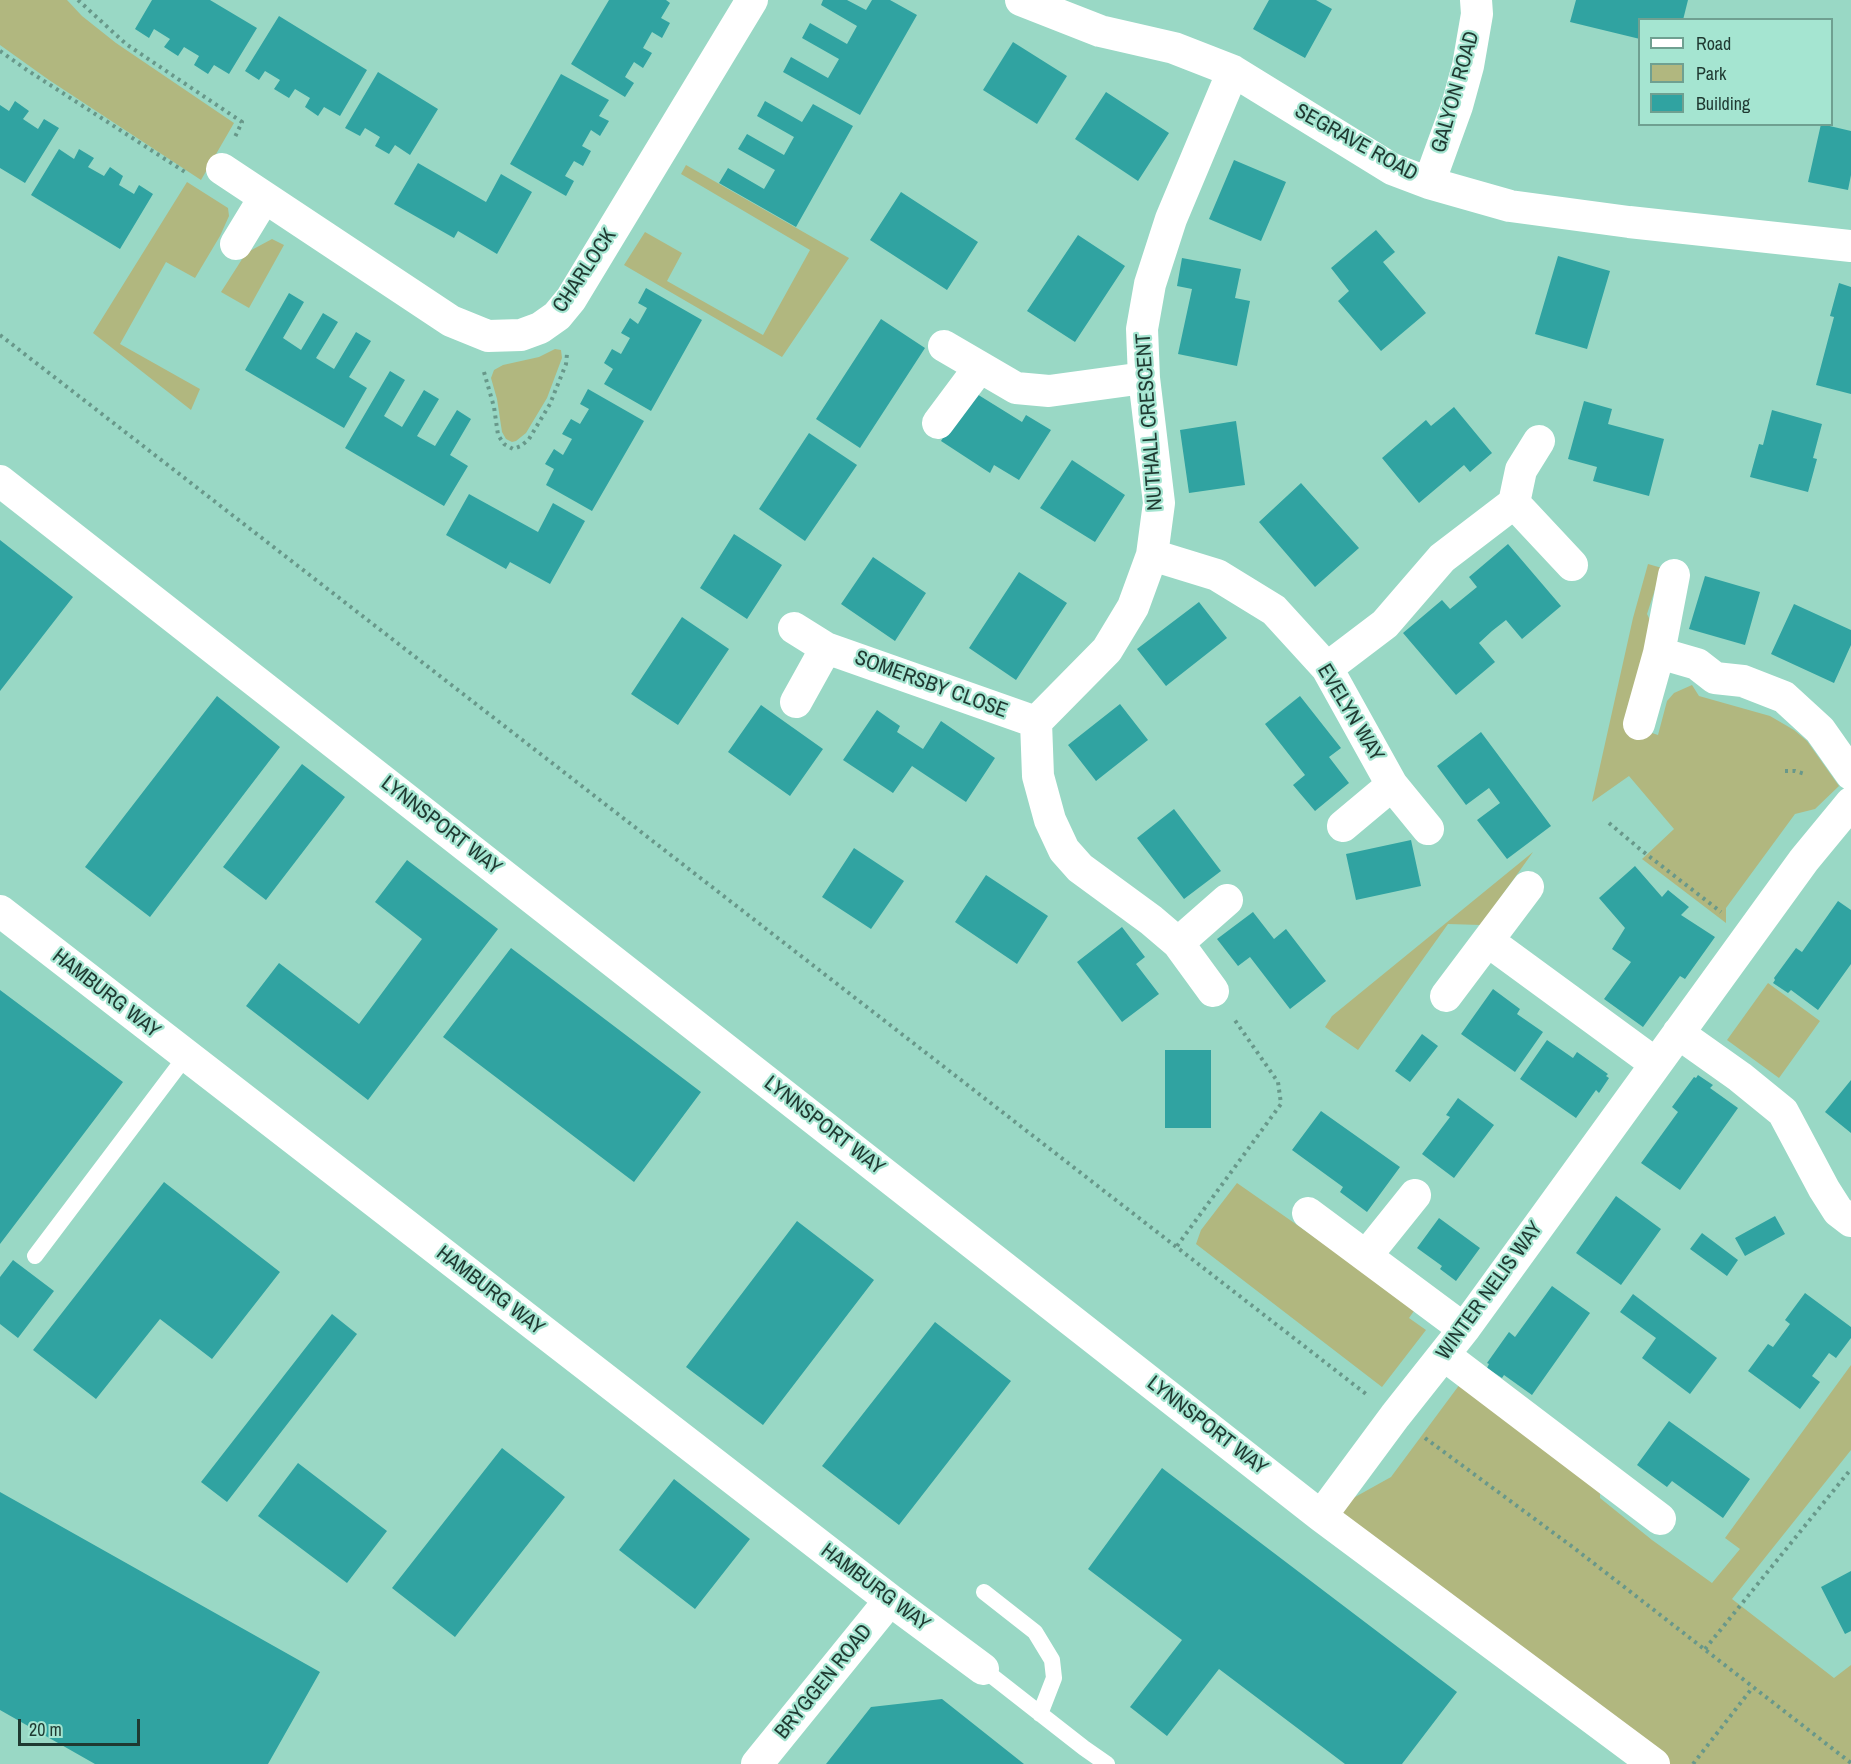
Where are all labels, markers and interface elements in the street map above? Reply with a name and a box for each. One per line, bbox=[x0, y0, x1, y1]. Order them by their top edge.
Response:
legend bbox=[1638, 18, 1833, 126]
street label: GALYON ROAD bbox=[1427, 28, 1485, 156]
text: Road bbox=[1696, 31, 1731, 56]
text: Park bbox=[1696, 61, 1726, 86]
text: Building bbox=[1696, 91, 1750, 116]
street label: SEGRAVE ROAD bbox=[1290, 99, 1422, 187]
street label: CHARLOCK bbox=[548, 224, 622, 318]
street label: NUTHALL CRESCENT bbox=[1131, 332, 1169, 512]
street label: SOMERSBY CLOSE bbox=[851, 646, 1011, 724]
street label: EVELYN WAY bbox=[1311, 660, 1389, 766]
street label: LYNNSPORT WAY bbox=[376, 771, 506, 881]
street label: HAMBURG WAY bbox=[47, 944, 165, 1044]
street label: LYNNSPORT WAY bbox=[759, 1071, 889, 1181]
street label: WINTER NELIS WAY bbox=[1431, 1217, 1549, 1365]
street label: HAMBURG WAY bbox=[431, 1241, 549, 1341]
street label: LYNNSPORT WAY bbox=[1142, 1371, 1272, 1481]
street label: HAMBURG WAY bbox=[815, 1539, 935, 1637]
street label: BRYGGEN ROAD bbox=[770, 1620, 878, 1744]
scale bar bbox=[21, 1707, 142, 1745]
text: 20 m bbox=[29, 1717, 62, 1742]

